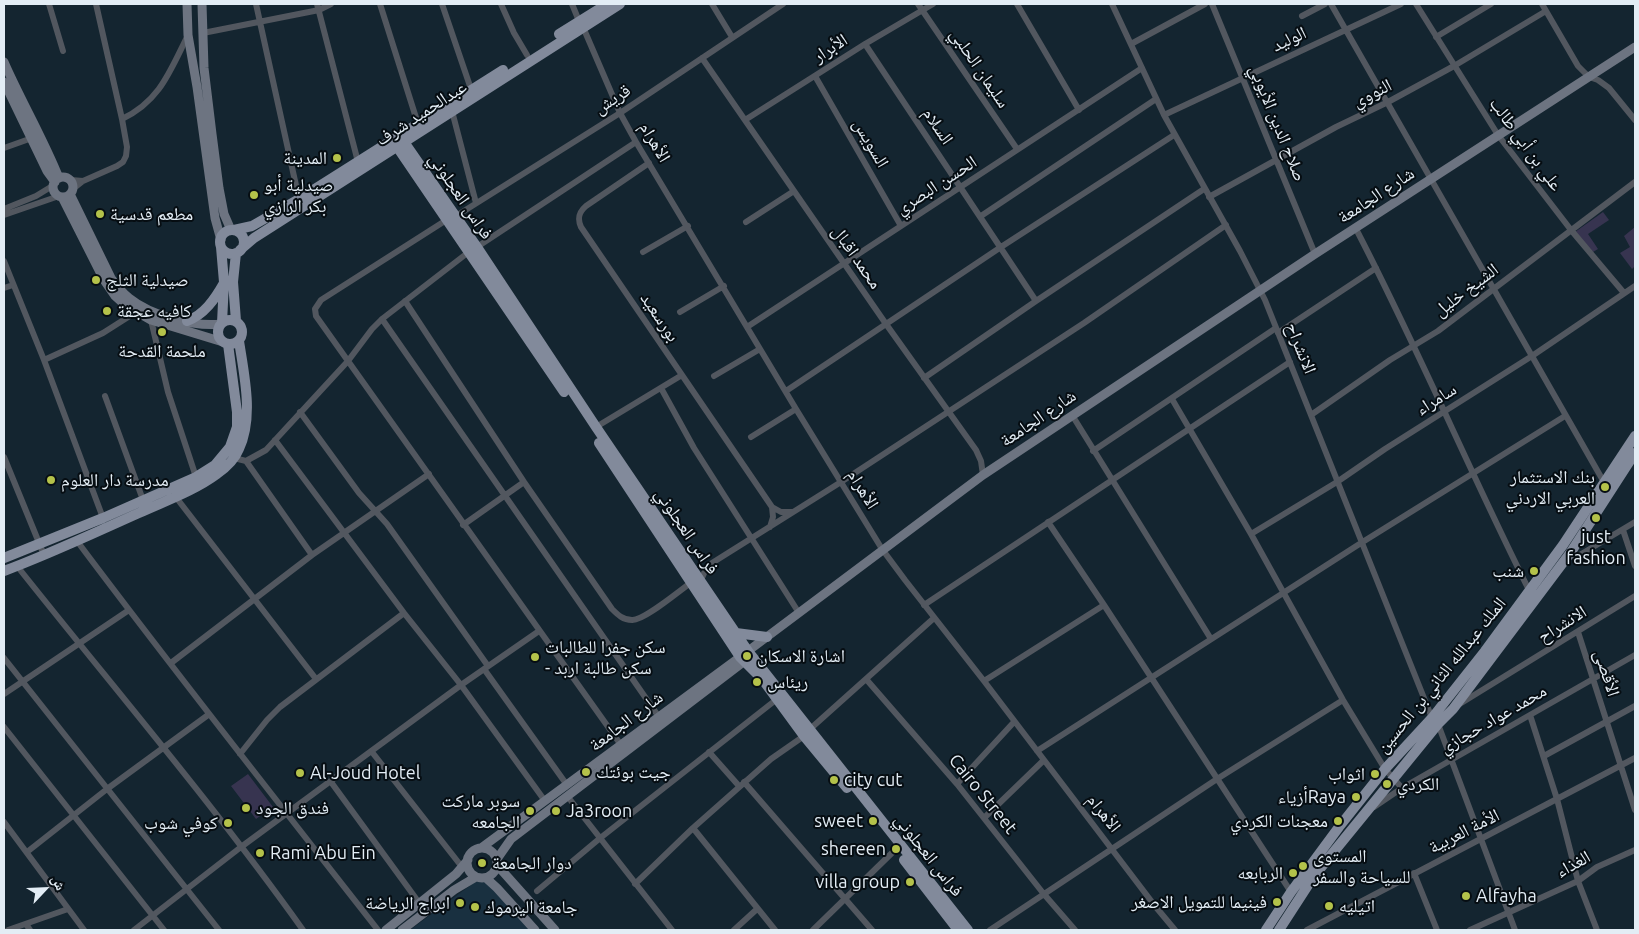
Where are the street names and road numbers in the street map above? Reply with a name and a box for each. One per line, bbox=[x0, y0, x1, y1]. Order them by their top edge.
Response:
street label: الوليد bbox=[1268, 22, 1310, 56]
street label: سليمان الحلبي bbox=[945, 24, 1015, 112]
street label: الأبرار bbox=[809, 29, 851, 67]
street label: صلاح الدين الأيوبي bbox=[1245, 62, 1311, 184]
street label: النووي bbox=[1349, 74, 1395, 112]
street label: عبدالحميد شرف bbox=[372, 76, 470, 150]
street label: قريش bbox=[590, 79, 634, 119]
street label: علي بن أبي طالب bbox=[1485, 93, 1567, 195]
street label: السلام bbox=[918, 103, 958, 149]
street label: السويس bbox=[848, 115, 894, 171]
street label: الأهرام bbox=[635, 118, 675, 166]
street label: فراس العجلوني bbox=[424, 149, 498, 243]
street label: الحسن البصري bbox=[891, 151, 981, 219]
street label: شارع الجامعة bbox=[1334, 162, 1418, 228]
street label: محمد اقبال bbox=[827, 221, 887, 293]
street label: الشيخ خليل bbox=[1429, 259, 1503, 321]
street label: بورسعيد bbox=[636, 288, 684, 346]
street label: الانشراح bbox=[1281, 319, 1321, 377]
street label: سامراء bbox=[1412, 378, 1460, 420]
street label: شارع الجامعة bbox=[996, 385, 1080, 451]
street label: الأهرام bbox=[842, 465, 884, 513]
street label: فراس العجلوني bbox=[650, 484, 724, 578]
street label: الملك عبدالله الثاني بن الحسين bbox=[1372, 593, 1510, 757]
street label: الانشراح bbox=[1534, 601, 1590, 647]
street label: الأقصى bbox=[1589, 647, 1625, 699]
street label: محمد عواد حجازي bbox=[1436, 680, 1550, 758]
street label: شارع الجامعة bbox=[585, 686, 667, 756]
street label: Cairo Street bbox=[944, 750, 1022, 838]
street label: الأهرام bbox=[1082, 789, 1126, 837]
street label: الأمة العربية bbox=[1425, 804, 1503, 858]
street label: فراس العجلوني bbox=[890, 809, 968, 901]
street label: الغذاء bbox=[1552, 846, 1594, 882]

